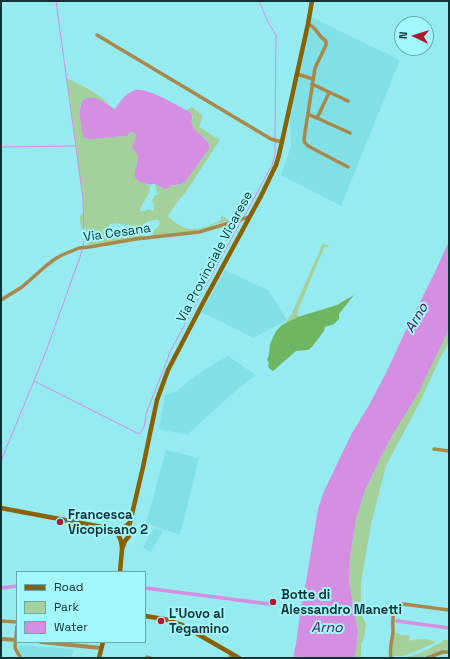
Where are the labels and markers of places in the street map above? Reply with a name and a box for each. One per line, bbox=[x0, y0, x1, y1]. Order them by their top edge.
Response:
place label: Francesca Vicopisano 2 bbox=[68, 507, 148, 538]
marker: Francesca Vicopisano 2 bbox=[55, 517, 65, 527]
place label: Botte di Alessandro Manetti bbox=[281, 587, 402, 618]
marker: Botte di Alessandro Manetti bbox=[268, 597, 278, 607]
place label: L'Uovo al Tegamino bbox=[169, 606, 229, 637]
marker: L'Uovo al Tegamino bbox=[156, 616, 166, 626]

